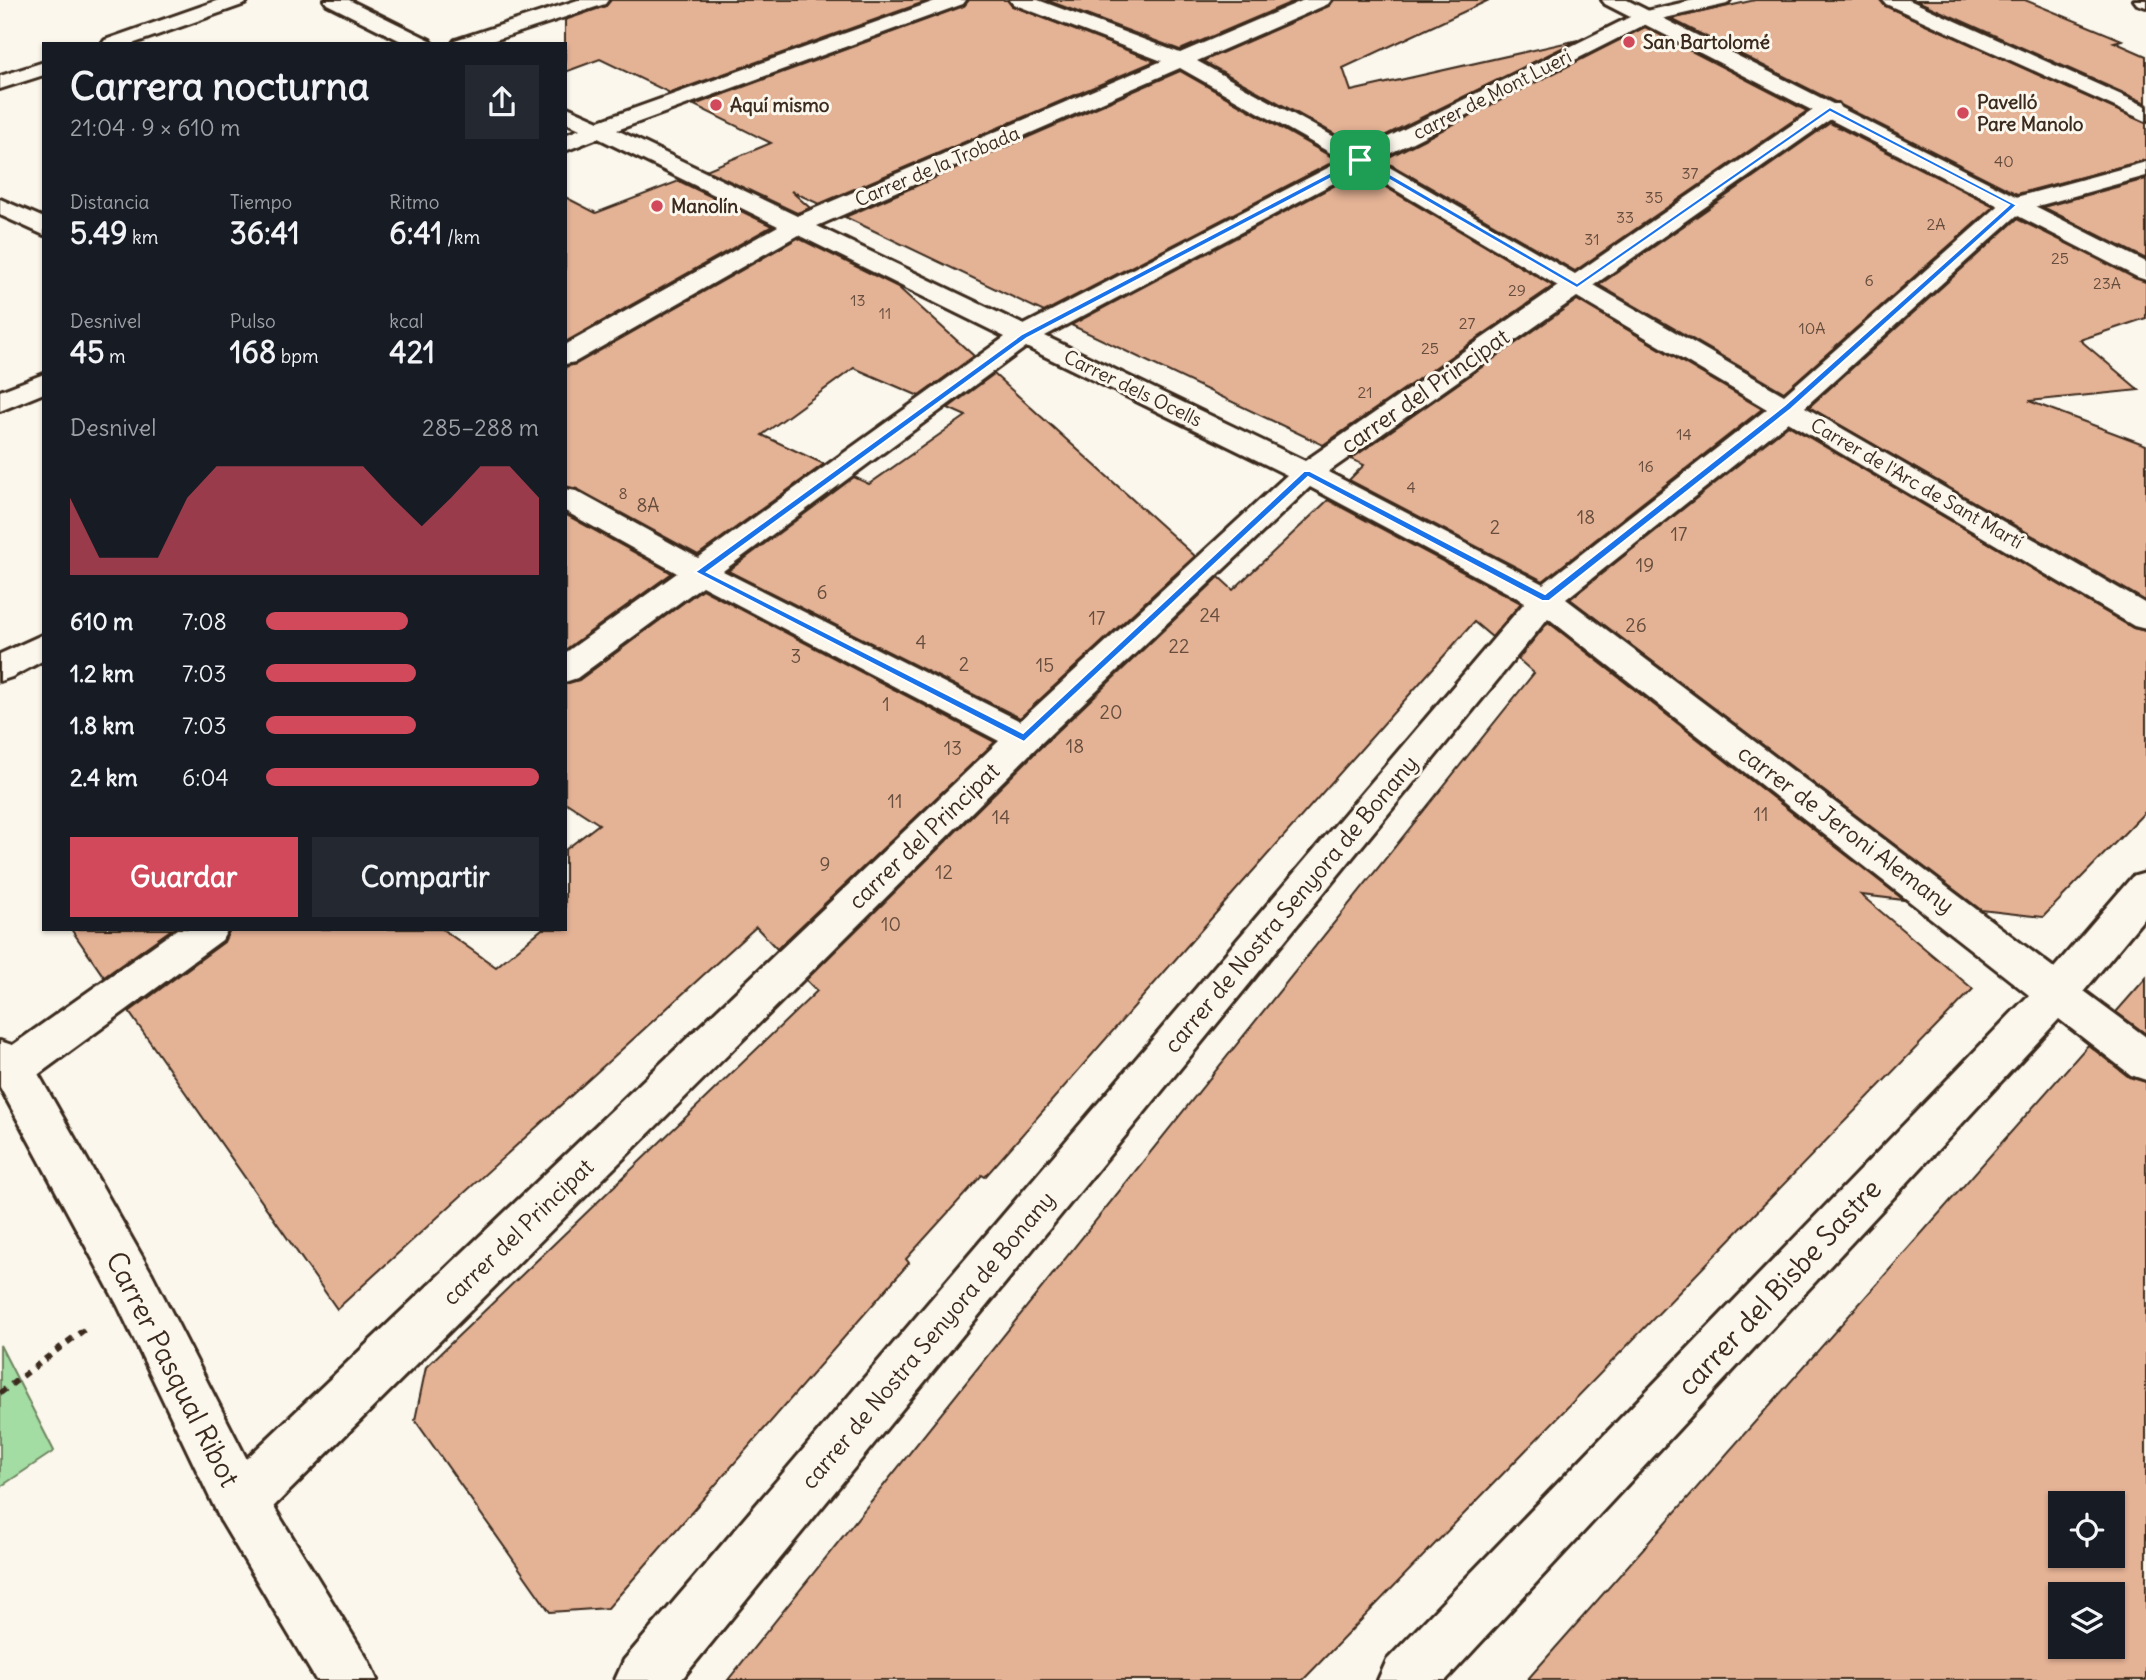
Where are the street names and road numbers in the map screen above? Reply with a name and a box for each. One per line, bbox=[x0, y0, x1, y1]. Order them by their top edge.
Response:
street label: carrer de Mont Lueri bbox=[1409, 44, 1575, 144]
street label: Carrer de la Trobada bbox=[851, 120, 1023, 211]
street label: carrer del Principat bbox=[1335, 322, 1515, 460]
street label: Carrer dels Ocells bbox=[1060, 344, 1206, 432]
street label: Carrer de l'Arc de Sant Martí bbox=[1807, 412, 2027, 554]
street label: carrer de Jeroni Alemany bbox=[1732, 738, 1960, 919]
street label: carrer de Nostra Senyora de Bonany bbox=[1157, 749, 1424, 1059]
street label: carrer del Principat bbox=[842, 756, 1005, 915]
street label: carrer del Principat bbox=[436, 1152, 599, 1311]
street label: carrer del Bisbe Sastre bbox=[1669, 1171, 1889, 1403]
street label: carrer de Nostra Senyora de Bonany bbox=[794, 1185, 1061, 1495]
street label: Carrer Pasqual Ribot bbox=[98, 1245, 248, 1493]

